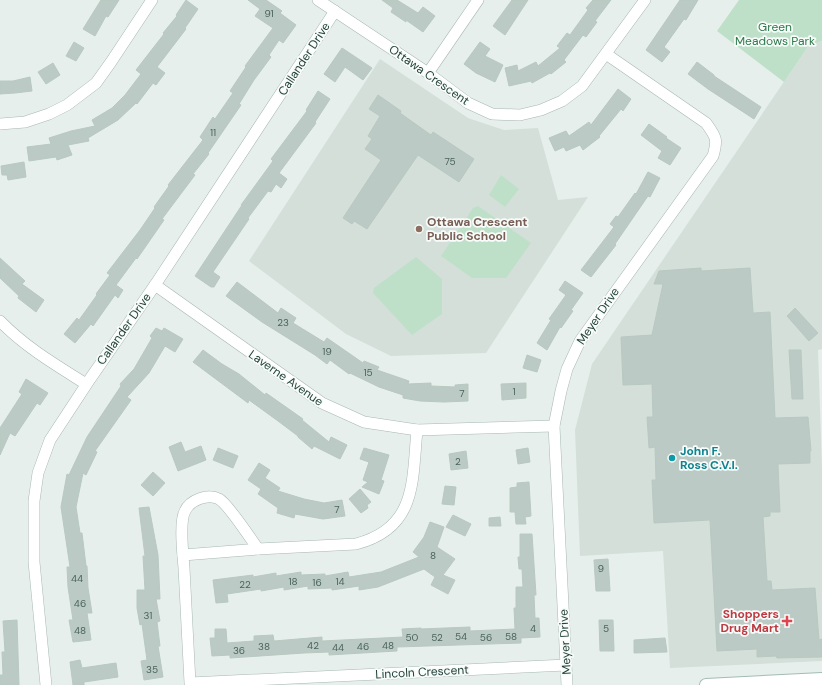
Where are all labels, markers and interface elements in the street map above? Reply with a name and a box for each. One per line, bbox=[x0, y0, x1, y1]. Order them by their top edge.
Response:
house number: 91 bbox=[264, 7, 274, 20]
street label: Callander Drive bbox=[274, 19, 334, 99]
park label: Green Meadows Park bbox=[735, 19, 815, 49]
street label: Ottawa Crescent bbox=[386, 41, 473, 109]
house number: 11 bbox=[210, 126, 216, 139]
house number: 75 bbox=[444, 155, 456, 168]
place label: Ottawa Crescent Public School bbox=[427, 214, 528, 244]
marker: Ottawa Crescent Public School bbox=[414, 224, 424, 234]
street label: Meyer Drive bbox=[573, 284, 623, 348]
street label: Callander Drive bbox=[93, 290, 155, 368]
house number: 23 bbox=[277, 316, 289, 329]
house number: 19 bbox=[322, 345, 332, 358]
street label: Laverne Avenue bbox=[246, 346, 327, 410]
house number: 15 bbox=[363, 366, 373, 379]
house number: 1 bbox=[512, 385, 516, 398]
house number: 7 bbox=[459, 387, 465, 400]
place label: John F. Ross C.V.I. bbox=[680, 443, 738, 473]
marker: John F. Ross C.V.I. bbox=[667, 453, 677, 463]
house number: 2 bbox=[455, 455, 461, 468]
house number: 7 bbox=[334, 503, 340, 516]
house number: 8 bbox=[430, 549, 436, 562]
house number: 9 bbox=[598, 562, 604, 575]
house number: 44 bbox=[71, 572, 83, 585]
house number: 18 bbox=[288, 575, 298, 588]
house number: 14 bbox=[335, 575, 345, 588]
house number: 16 bbox=[312, 576, 322, 589]
house number: 22 bbox=[239, 578, 251, 591]
house number: 46 bbox=[74, 597, 86, 610]
place label: Shoppers Drug Mart bbox=[720, 606, 779, 636]
house number: 31 bbox=[144, 609, 152, 622]
street label: Meyer Drive bbox=[555, 609, 575, 675]
marker: Shoppers Drug Mart bbox=[782, 616, 792, 626]
house number: 4 bbox=[530, 622, 536, 635]
house number: 5 bbox=[603, 622, 609, 635]
house number: 48 bbox=[74, 624, 86, 637]
house number: 54 bbox=[455, 630, 467, 643]
house number: 58 bbox=[505, 630, 517, 643]
house number: 50 bbox=[406, 631, 419, 644]
house number: 52 bbox=[431, 631, 443, 644]
house number: 56 bbox=[480, 631, 492, 644]
house number: 42 bbox=[307, 639, 319, 652]
house number: 48 bbox=[382, 639, 394, 652]
house number: 38 bbox=[258, 640, 270, 653]
house number: 46 bbox=[357, 640, 369, 653]
house number: 44 bbox=[332, 641, 344, 654]
house number: 36 bbox=[233, 644, 245, 657]
street label: Lincoln Crescent bbox=[375, 662, 470, 682]
house number: 35 bbox=[146, 663, 158, 676]

